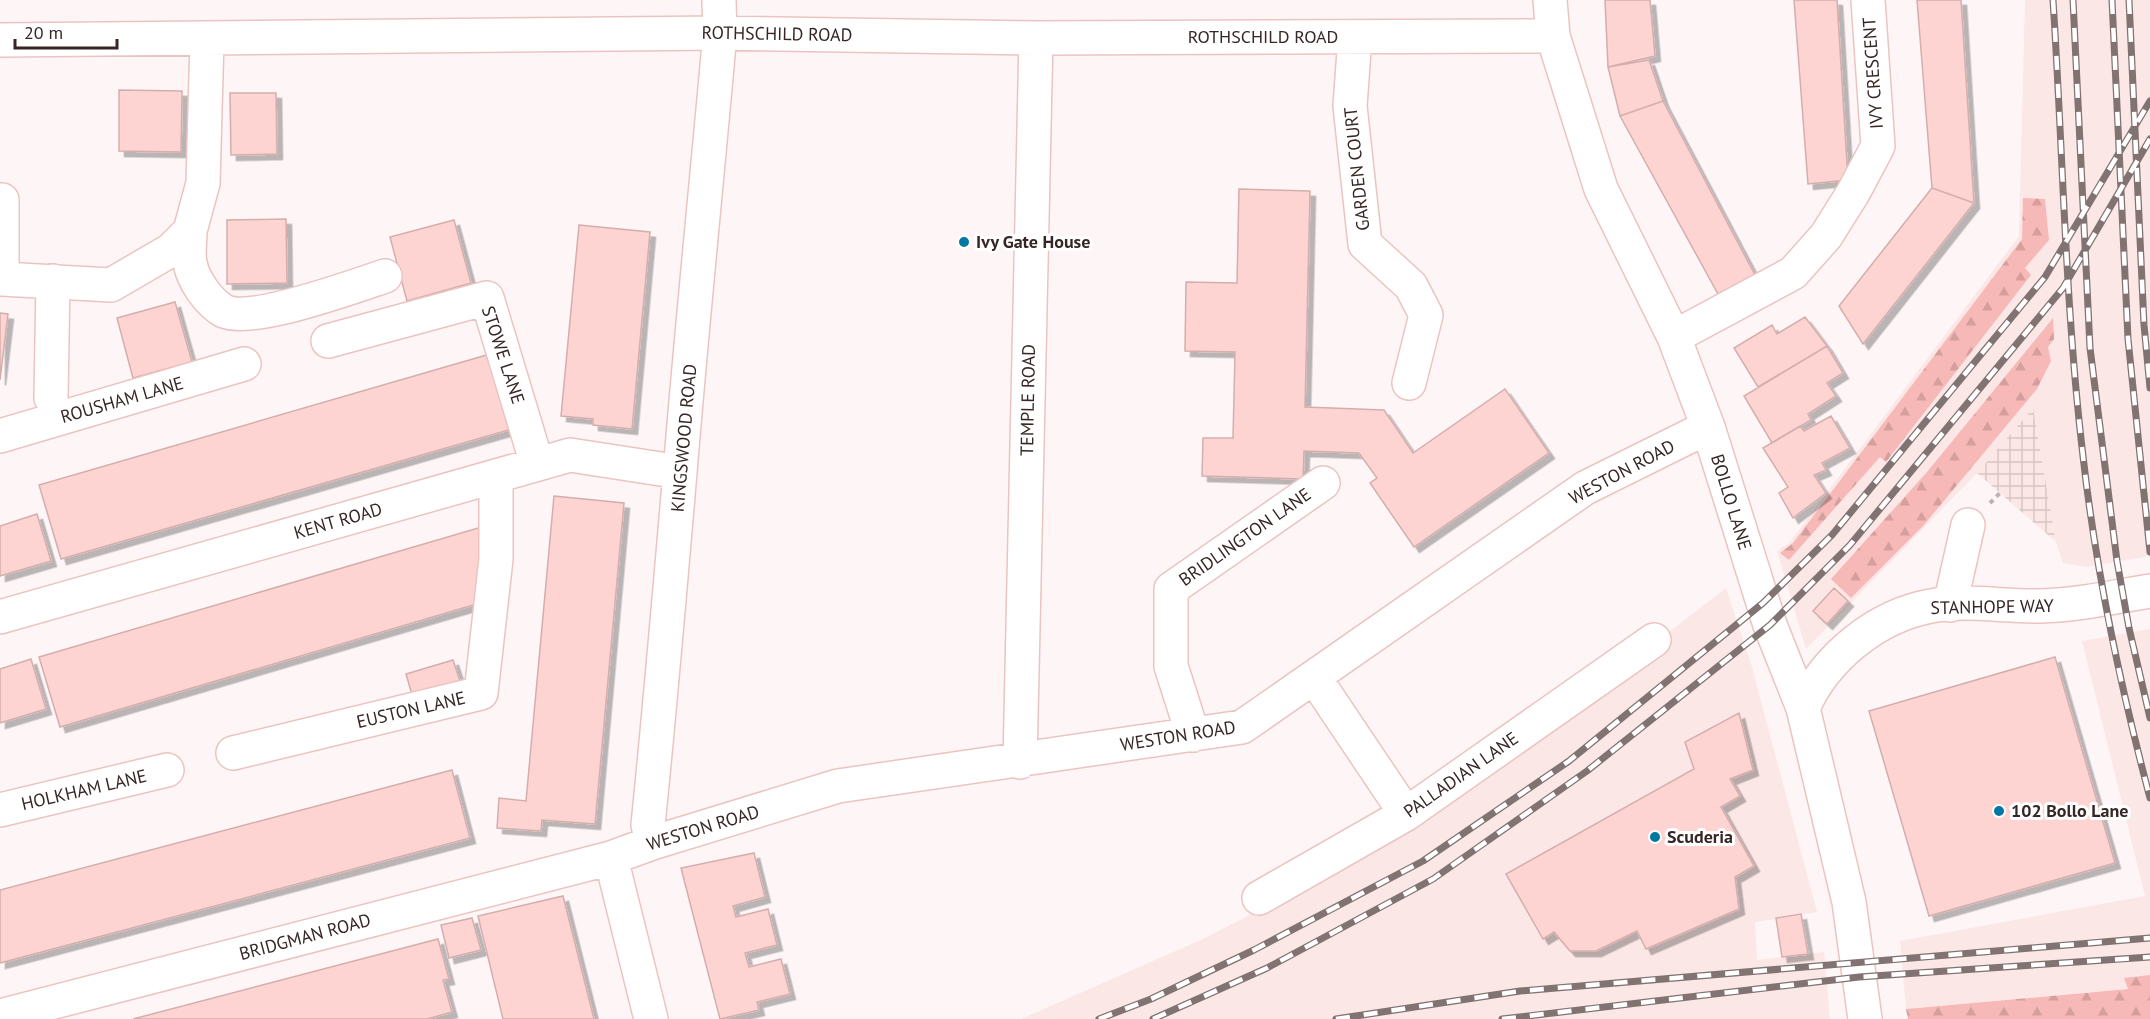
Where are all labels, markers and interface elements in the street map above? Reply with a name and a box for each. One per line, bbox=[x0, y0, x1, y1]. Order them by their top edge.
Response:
scale bar bbox=[15, 12, 117, 50]
street label: IVY CRESCENT bbox=[1857, 16, 1888, 130]
text: 20 m bbox=[24, 21, 63, 44]
street label: ROTHSCHILD ROAD bbox=[702, 21, 852, 46]
street label: ROTHSCHILD ROAD bbox=[1188, 25, 1338, 48]
street label: GARDEN COURT bbox=[1339, 106, 1374, 232]
place label: Ivy Gate House bbox=[976, 230, 1090, 253]
marker: Ivy Gate House bbox=[957, 235, 971, 249]
street label: STOWE LANE bbox=[477, 303, 530, 407]
street label: TEMPLE ROAD bbox=[1015, 344, 1040, 456]
street label: KINGSWOOD ROAD bbox=[666, 363, 701, 513]
street label: ROUSHAM LANE bbox=[58, 371, 186, 428]
street label: WESTON ROAD bbox=[1565, 434, 1679, 509]
street label: BOLLO LANE bbox=[1706, 451, 1757, 553]
street label: BRIDLINGTON LANE bbox=[1174, 482, 1315, 591]
street label: KENT ROAD bbox=[291, 497, 385, 544]
street label: STANHOPE WAY bbox=[1930, 594, 2054, 619]
street label: EUSTON LANE bbox=[354, 686, 468, 733]
street label: WESTON ROAD bbox=[1119, 715, 1237, 756]
street label: PALLADIAN LANE bbox=[1399, 726, 1523, 823]
street label: HOLKHAM LANE bbox=[19, 764, 149, 815]
street label: WESTON ROAD bbox=[644, 799, 762, 856]
place label: 102 Bollo Lane bbox=[2011, 799, 2128, 822]
marker: 102 Bollo Lane bbox=[1992, 804, 2006, 818]
place label: Scuderia bbox=[1667, 825, 1733, 848]
marker: Scuderia bbox=[1648, 830, 1662, 844]
street label: BRIDGMAN ROAD bbox=[237, 908, 373, 965]

